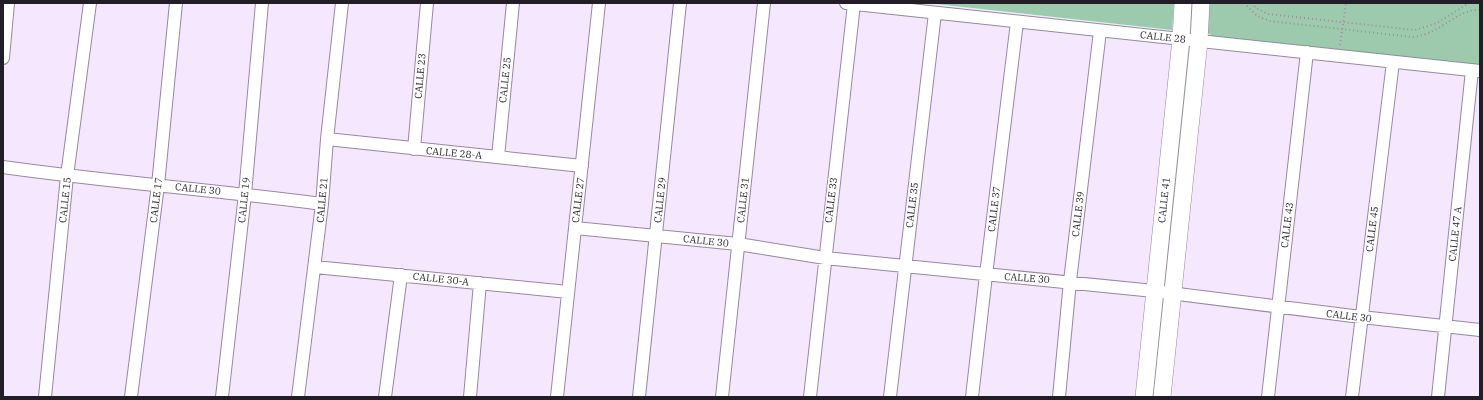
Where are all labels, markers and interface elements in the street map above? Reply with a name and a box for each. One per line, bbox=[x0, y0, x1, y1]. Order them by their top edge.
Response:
street label: CALLE 28 bbox=[1140, 28, 1186, 46]
street label: CALLE 23 bbox=[412, 53, 428, 99]
street label: CALLE 25 bbox=[496, 57, 514, 103]
street label: CALLE 28-A bbox=[425, 144, 483, 162]
street label: CALLE 17 bbox=[147, 176, 165, 224]
street label: CALLE 27 bbox=[569, 176, 587, 224]
street label: CALLE 33 bbox=[822, 176, 840, 224]
street label: CALLE 15 bbox=[56, 177, 74, 223]
street label: CALLE 19 bbox=[235, 177, 253, 223]
street label: CALLE 21 bbox=[314, 177, 330, 223]
street label: CALLE 29 bbox=[651, 177, 669, 223]
street label: CALLE 31 bbox=[734, 177, 752, 223]
street label: CALLE 41 bbox=[1155, 177, 1173, 223]
street label: CALLE 30 bbox=[175, 180, 221, 198]
street label: CALLE 35 bbox=[903, 181, 921, 229]
street label: CALLE 37 bbox=[985, 185, 1003, 233]
street label: CALLE 39 bbox=[1069, 190, 1087, 238]
street label: CALLE 43 bbox=[1278, 201, 1296, 249]
street label: CALLE 45 bbox=[1363, 205, 1381, 253]
street label: CALLE 47 A bbox=[1446, 206, 1464, 262]
street label: CALLE 30 bbox=[683, 232, 729, 250]
street label: CALLE 30-A bbox=[412, 270, 470, 288]
street label: CALLE 30 bbox=[1004, 270, 1050, 286]
street label: CALLE 30 bbox=[1325, 307, 1373, 325]

